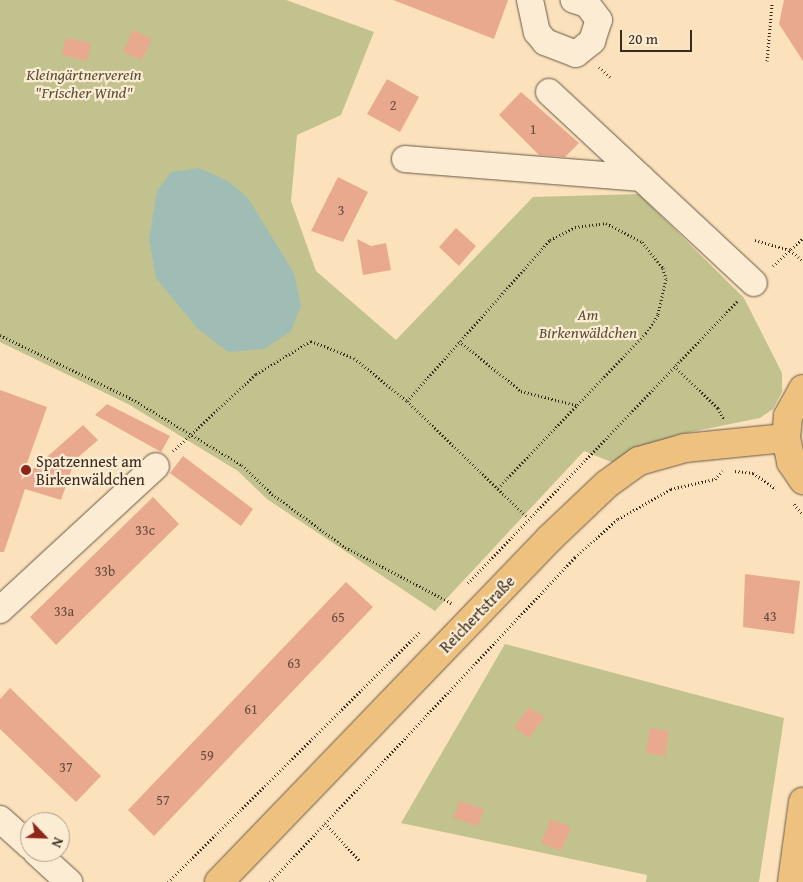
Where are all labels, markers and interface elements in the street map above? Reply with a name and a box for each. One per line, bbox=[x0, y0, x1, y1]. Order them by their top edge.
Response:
scale bar bbox=[623, 20, 696, 52]
text: 20 m bbox=[628, 28, 658, 49]
park label: Kleingärtnerverein "Frischer Wind" bbox=[26, 64, 142, 102]
house number: 2 bbox=[390, 97, 396, 113]
house number: 1 bbox=[530, 121, 536, 137]
house number: 3 bbox=[338, 202, 344, 218]
park label: Am Birkenwäldchen bbox=[539, 304, 637, 342]
place label: Spatzennest am Birkenwäldchen bbox=[36, 451, 145, 489]
marker: Spatzennest am Birkenwäldchen bbox=[20, 464, 32, 476]
house number: 33c bbox=[135, 522, 155, 538]
house number: 33b bbox=[95, 563, 115, 579]
street label: Reichertstraße bbox=[435, 571, 519, 657]
house number: 33a bbox=[54, 603, 74, 619]
house number: 43 bbox=[763, 608, 777, 624]
house number: 65 bbox=[331, 609, 345, 625]
house number: 63 bbox=[287, 655, 301, 671]
house number: 61 bbox=[244, 701, 258, 717]
house number: 59 bbox=[200, 747, 214, 763]
house number: 37 bbox=[59, 759, 73, 775]
house number: 57 bbox=[156, 792, 170, 808]
north arrow bbox=[20, 812, 70, 862]
text: N bbox=[47, 834, 69, 851]

